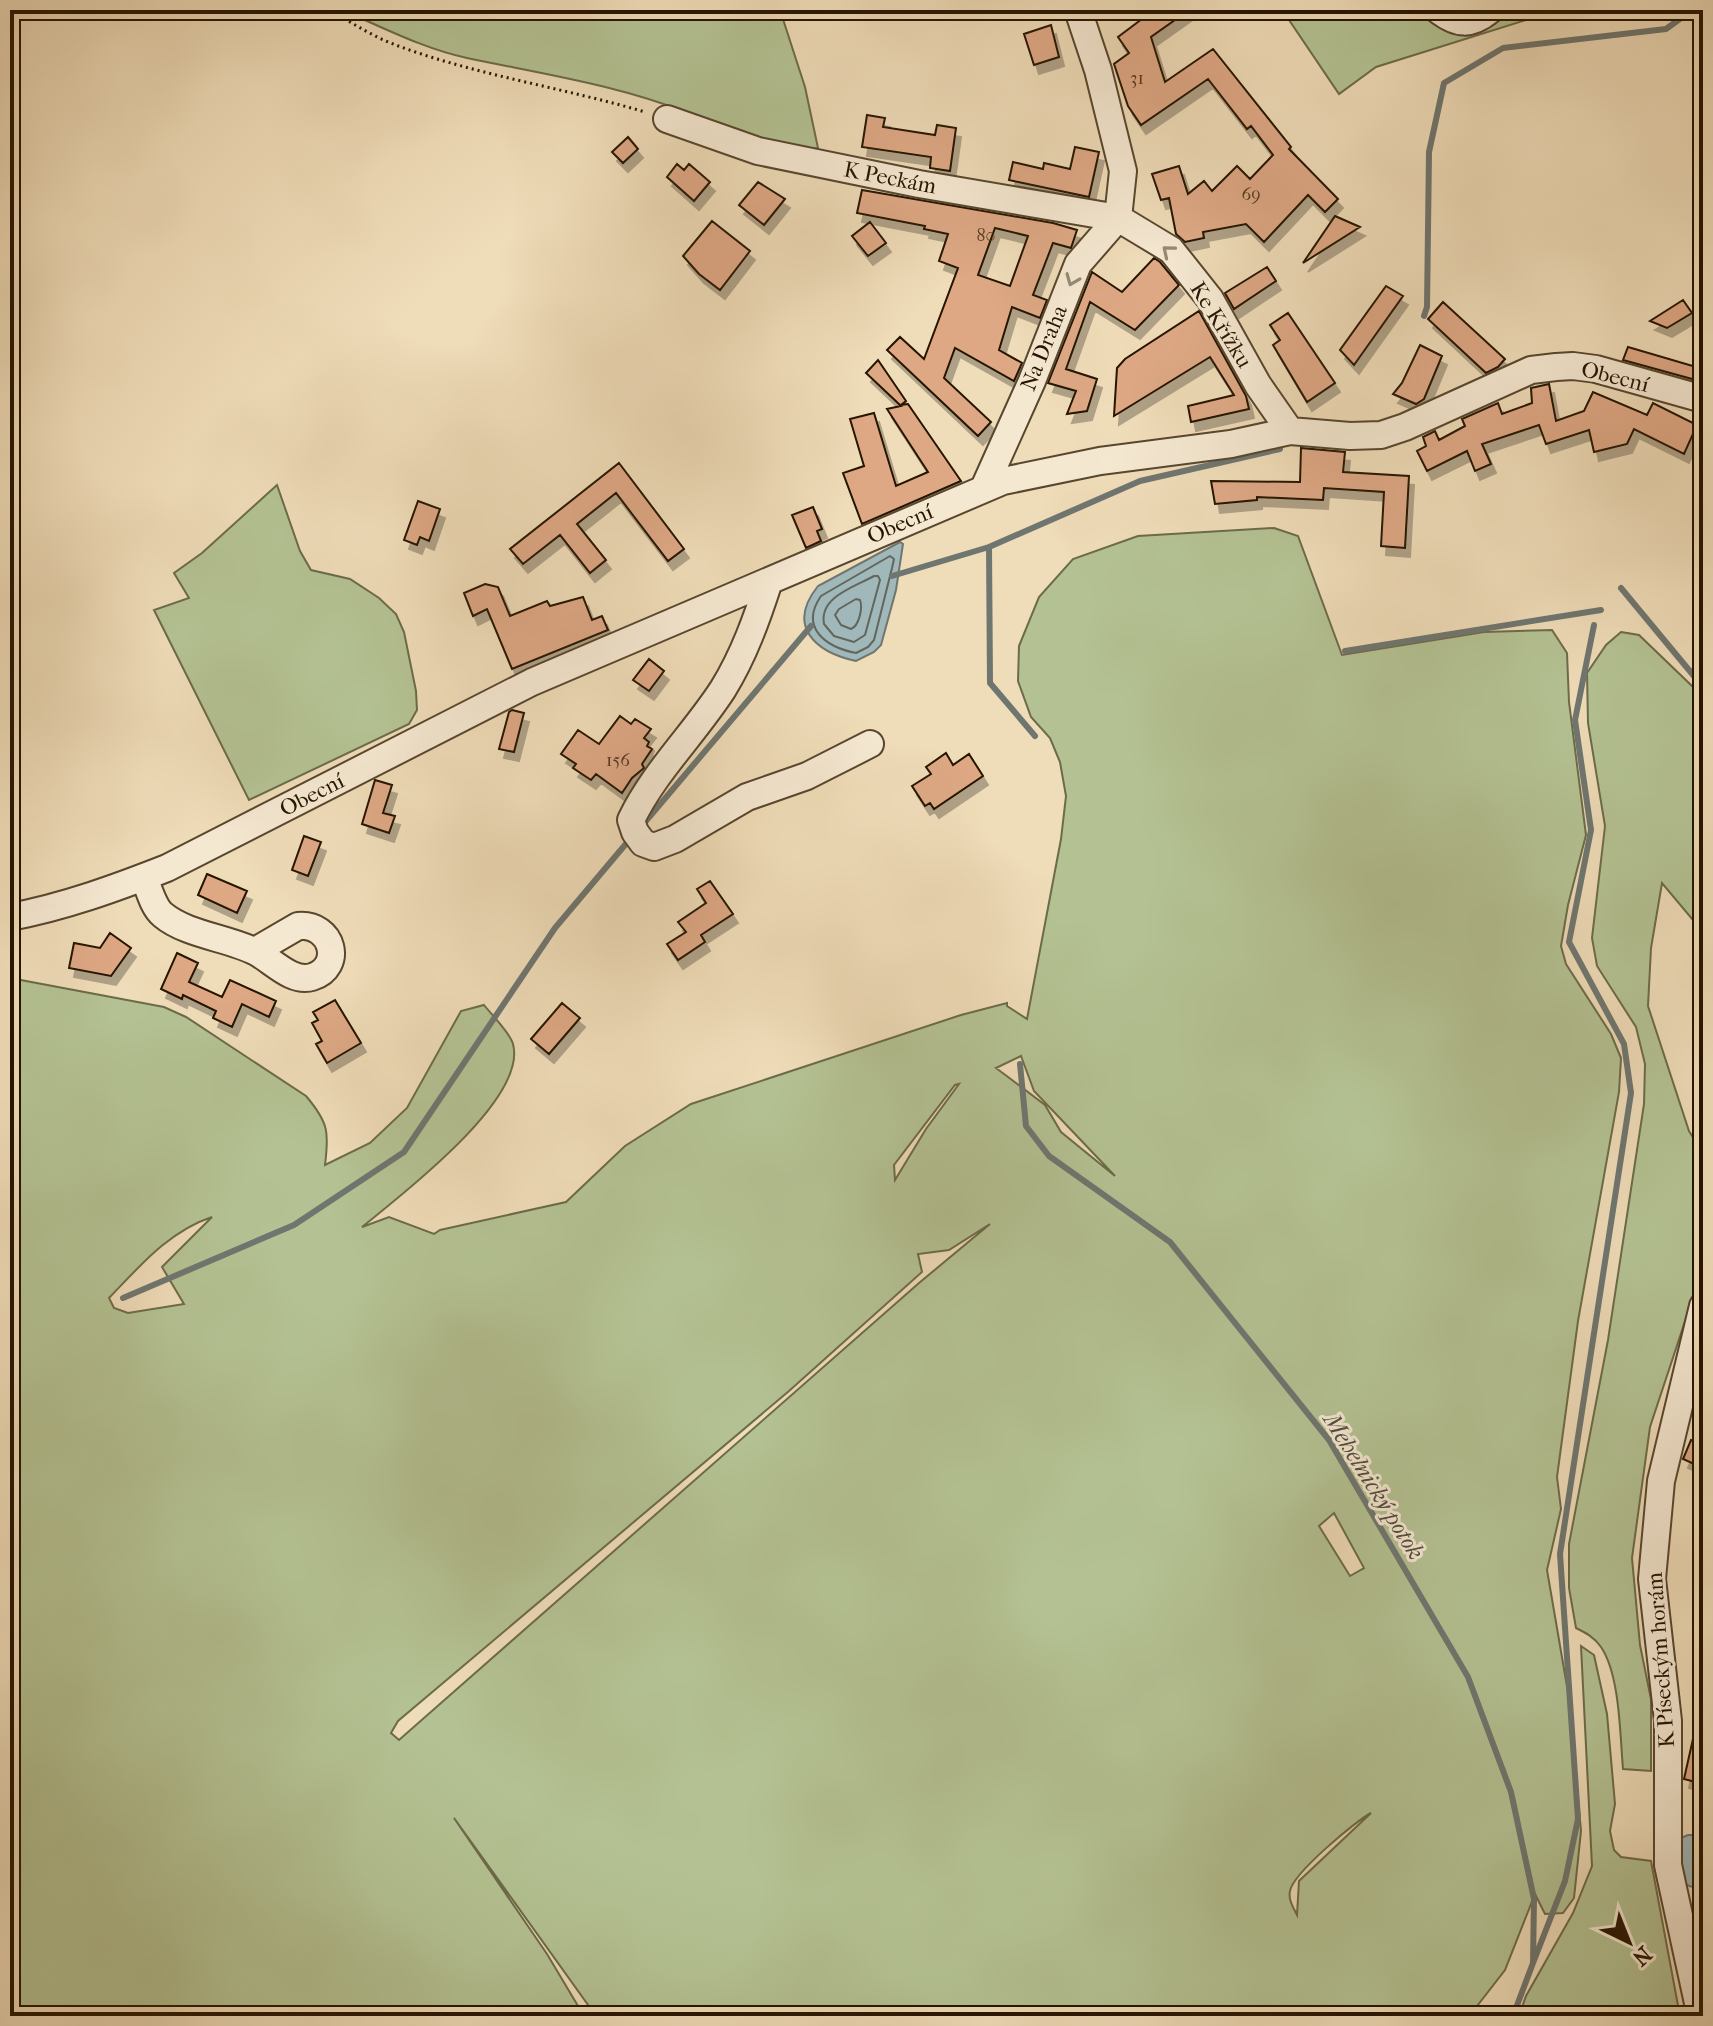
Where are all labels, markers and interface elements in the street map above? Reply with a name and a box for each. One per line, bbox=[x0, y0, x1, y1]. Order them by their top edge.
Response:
house number: 31 bbox=[1130, 68, 1144, 89]
street label: K Peckám bbox=[842, 156, 939, 200]
house number: 69 bbox=[1241, 184, 1261, 205]
house number: 80 bbox=[977, 225, 995, 246]
one-way arrow bbox=[1163, 247, 1178, 261]
one-way arrow bbox=[1065, 272, 1081, 286]
street label: Ke Křížku bbox=[1184, 277, 1258, 373]
street label: Na Draha bbox=[1015, 301, 1073, 395]
street label: Obecní bbox=[1578, 356, 1652, 398]
street label: Obecní bbox=[863, 498, 937, 549]
house number: 156 bbox=[606, 750, 630, 771]
street label: Obecní bbox=[275, 768, 349, 822]
water label: Mehelnický potok bbox=[1317, 1406, 1430, 1565]
street label: K Píseckým horám bbox=[1642, 1571, 1680, 1749]
north arrow bbox=[1589, 1902, 1669, 1982]
text: N bbox=[1627, 1941, 1657, 1971]

